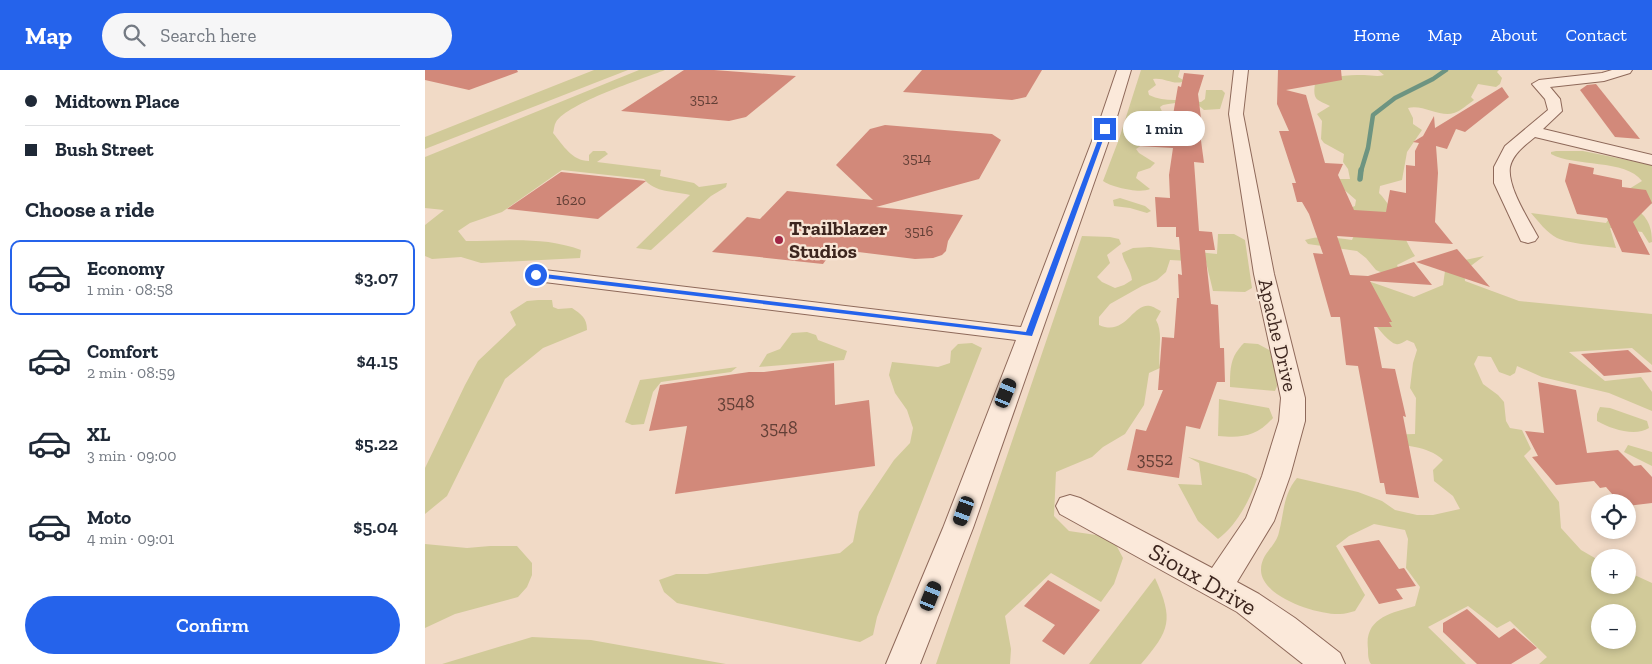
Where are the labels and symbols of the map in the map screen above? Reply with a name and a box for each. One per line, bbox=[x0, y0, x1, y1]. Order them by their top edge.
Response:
house number: 3512 bbox=[690, 90, 719, 108]
callout: 1 min bbox=[1123, 112, 1205, 146]
route end bbox=[1094, 118, 1116, 140]
house number: 3514 bbox=[903, 149, 931, 167]
house number: 1620 bbox=[556, 191, 586, 209]
place label: Trailblazer Studios bbox=[789, 216, 888, 263]
house number: 3516 bbox=[905, 222, 933, 240]
marker: Trailblazer Studios bbox=[773, 234, 785, 246]
route start bbox=[525, 264, 547, 286]
street label: Apache Drive bbox=[1253, 276, 1303, 394]
car bbox=[993, 376, 1018, 410]
house number: 3548 bbox=[717, 391, 755, 413]
house number: 3548 bbox=[760, 417, 798, 439]
house number: 3552 bbox=[1137, 448, 1173, 470]
car bbox=[951, 494, 976, 528]
street label: Sioux Drive bbox=[1144, 537, 1262, 621]
car bbox=[918, 579, 943, 613]

